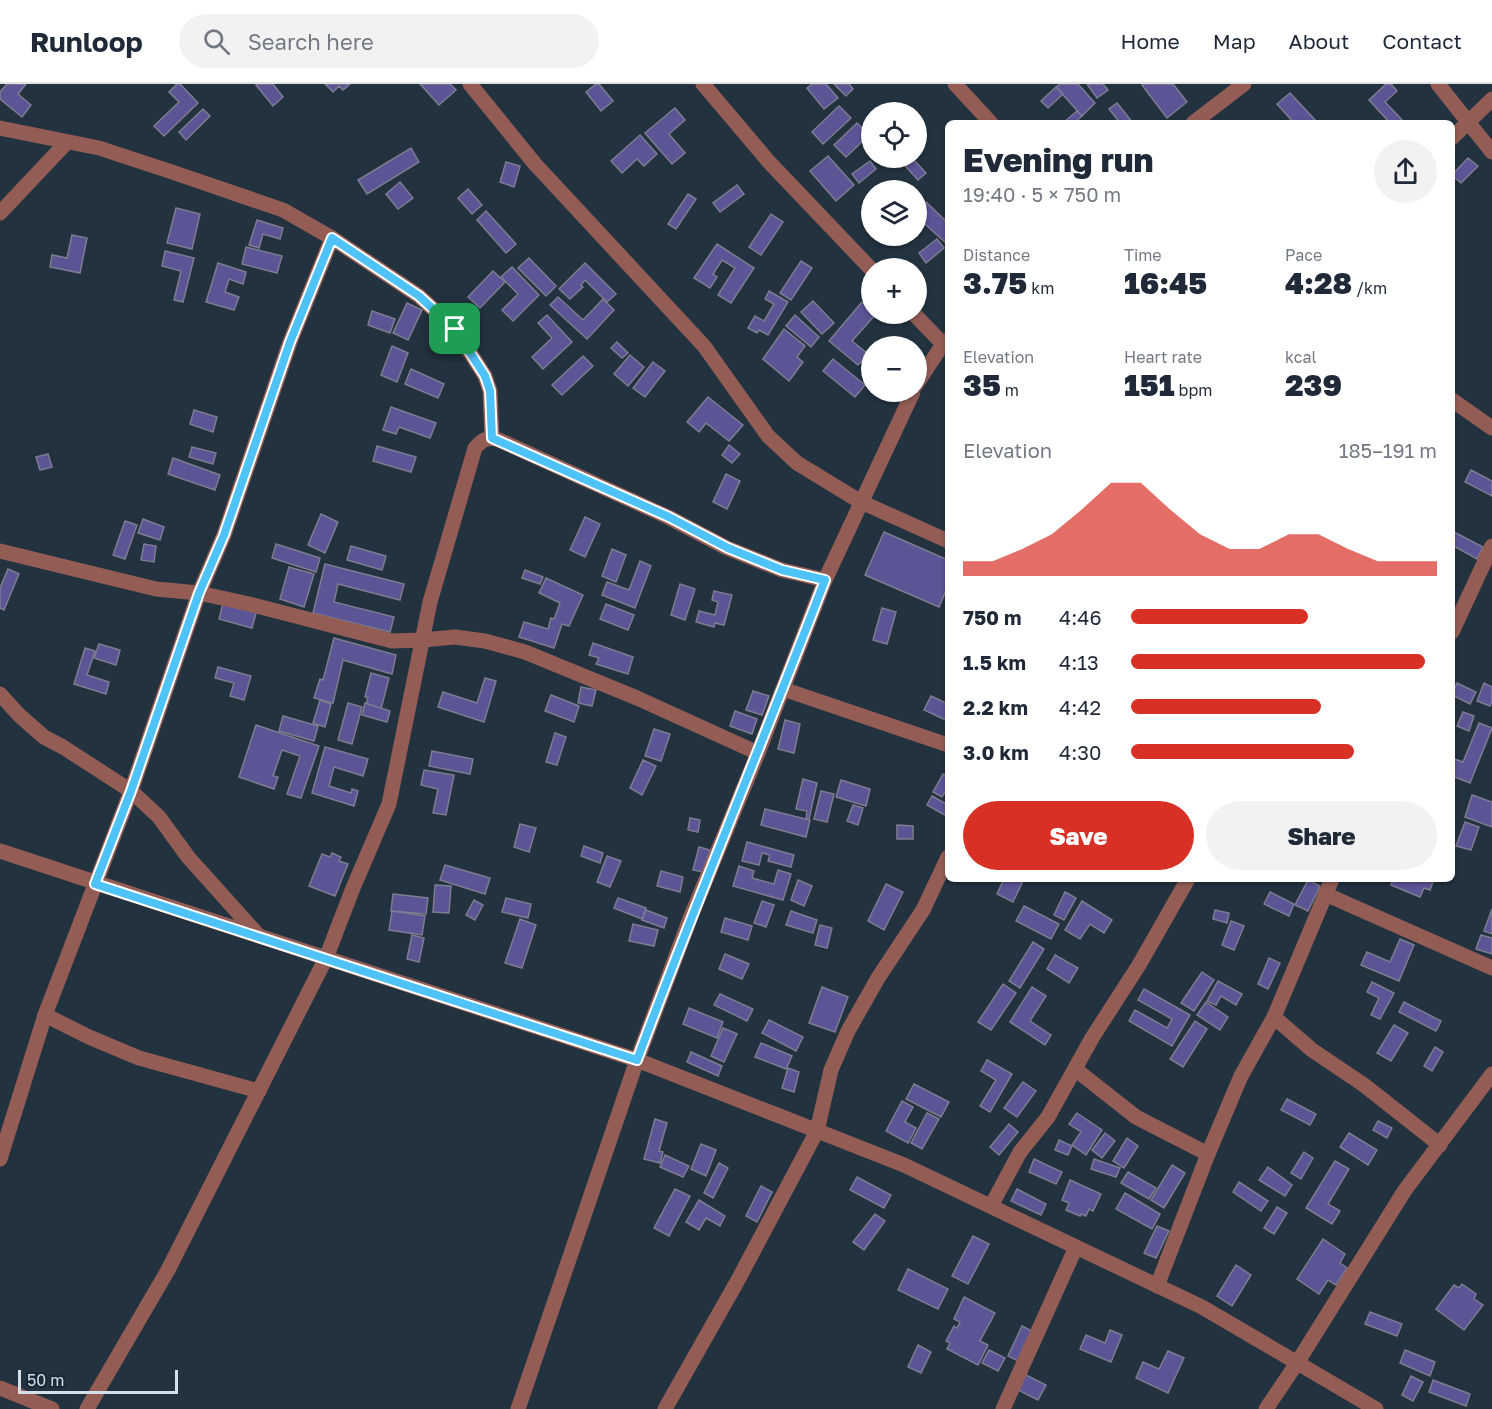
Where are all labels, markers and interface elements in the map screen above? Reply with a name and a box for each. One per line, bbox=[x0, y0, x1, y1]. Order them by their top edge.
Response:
search box bbox=[179, 14, 599, 68]
text: Runloop bbox=[30, 25, 143, 58]
icon: search bbox=[200, 25, 233, 58]
text: Search here bbox=[248, 28, 374, 55]
text: Home bbox=[1120, 28, 1180, 54]
text: Map bbox=[1213, 28, 1256, 54]
text: About bbox=[1289, 28, 1349, 54]
text: Contact bbox=[1382, 28, 1462, 54]
map controls bbox=[861, 102, 927, 402]
button: locate bbox=[861, 102, 927, 168]
text: Evening run bbox=[963, 140, 1154, 179]
button: share bbox=[1374, 140, 1437, 203]
button: layers bbox=[861, 180, 927, 246]
text: 19:40 · 5 × 750 m bbox=[963, 182, 1121, 206]
text: Distance bbox=[963, 245, 1030, 265]
text: Time bbox=[1124, 245, 1162, 265]
text: Pace bbox=[1285, 245, 1322, 265]
button: + bbox=[861, 258, 927, 324]
text: 3.75 bbox=[963, 265, 1027, 301]
text: 16:45 bbox=[1124, 265, 1207, 301]
text: 4:28 bbox=[1285, 265, 1352, 301]
text: km bbox=[1027, 278, 1054, 298]
text: /km bbox=[1352, 278, 1387, 298]
pin bbox=[429, 303, 480, 354]
icon: arrive bbox=[438, 312, 471, 345]
button: − bbox=[861, 336, 927, 402]
text: Elevation bbox=[963, 347, 1034, 367]
text: Heart rate bbox=[1124, 347, 1202, 367]
text: kcal bbox=[1285, 347, 1317, 367]
text: 35 bbox=[963, 367, 1001, 403]
text: 151 bbox=[1124, 367, 1175, 403]
text: 239 bbox=[1285, 367, 1342, 403]
text: m bbox=[1001, 380, 1019, 400]
text: bpm bbox=[1175, 380, 1212, 400]
text: Elevation bbox=[963, 438, 1052, 462]
text: 185–191 m bbox=[1339, 438, 1437, 462]
text: 750 m bbox=[963, 605, 1022, 629]
text: 4:46 bbox=[1059, 605, 1102, 629]
text: 1.5 km bbox=[963, 650, 1026, 674]
text: 4:13 bbox=[1059, 650, 1099, 674]
text: 2.2 km bbox=[963, 695, 1028, 719]
text: 4:42 bbox=[1059, 695, 1101, 719]
text: 3.0 km bbox=[963, 740, 1029, 764]
text: 4:30 bbox=[1059, 740, 1101, 764]
button: Save bbox=[963, 801, 1194, 870]
button: Share bbox=[1206, 801, 1437, 870]
scale bar bbox=[18, 1367, 178, 1394]
text: 50 m bbox=[27, 1370, 64, 1390]

